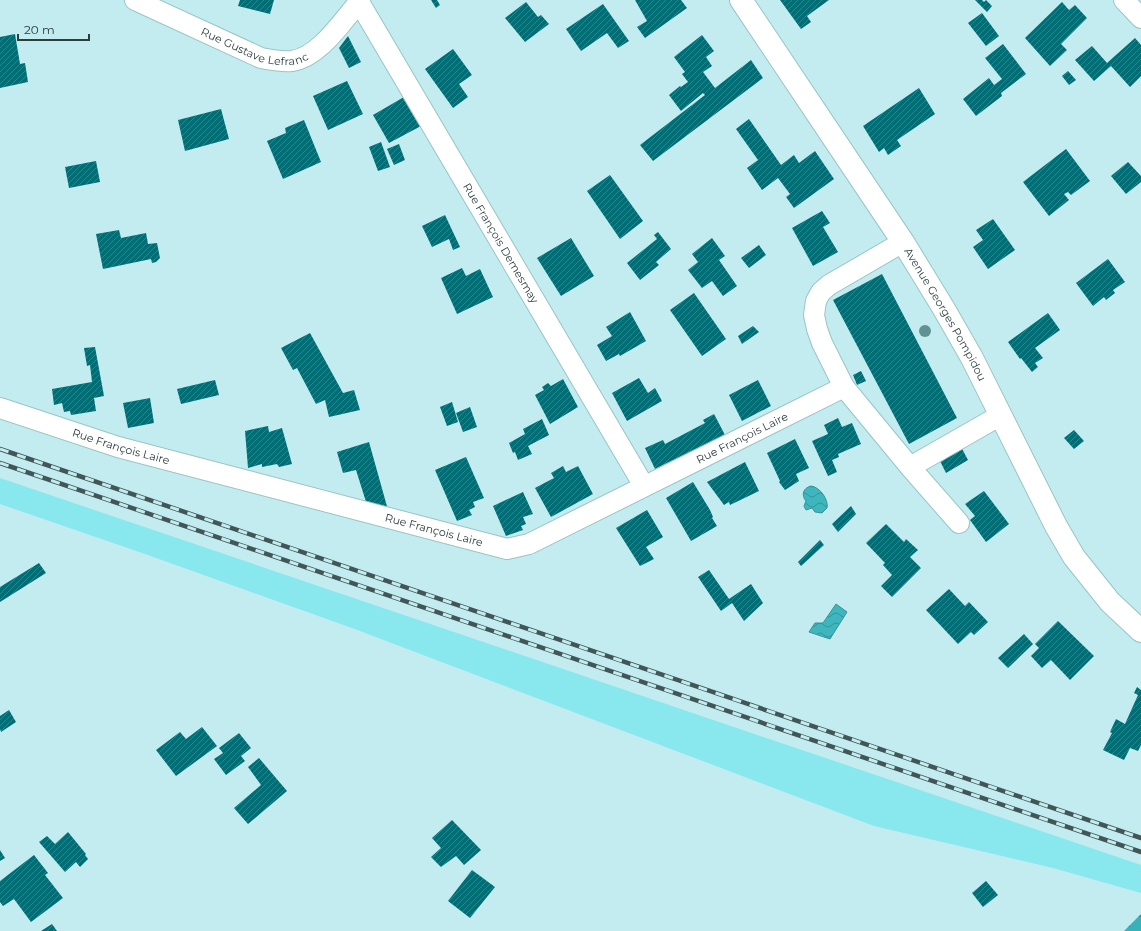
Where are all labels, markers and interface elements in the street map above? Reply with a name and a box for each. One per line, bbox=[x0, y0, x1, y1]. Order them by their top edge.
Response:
scale bar bbox=[18, 16, 89, 42]
text: 20 m bbox=[24, 22, 55, 37]
street label: Rue Gustave Lefranc bbox=[199, 24, 311, 68]
street label: Rue François Demesmay bbox=[460, 180, 542, 306]
street label: Avenue Georges Pompidou bbox=[901, 245, 989, 383]
street label: Rue François Laire bbox=[694, 409, 791, 467]
street label: Rue François Laire bbox=[71, 425, 171, 467]
street label: Rue François Laire bbox=[384, 510, 485, 550]

